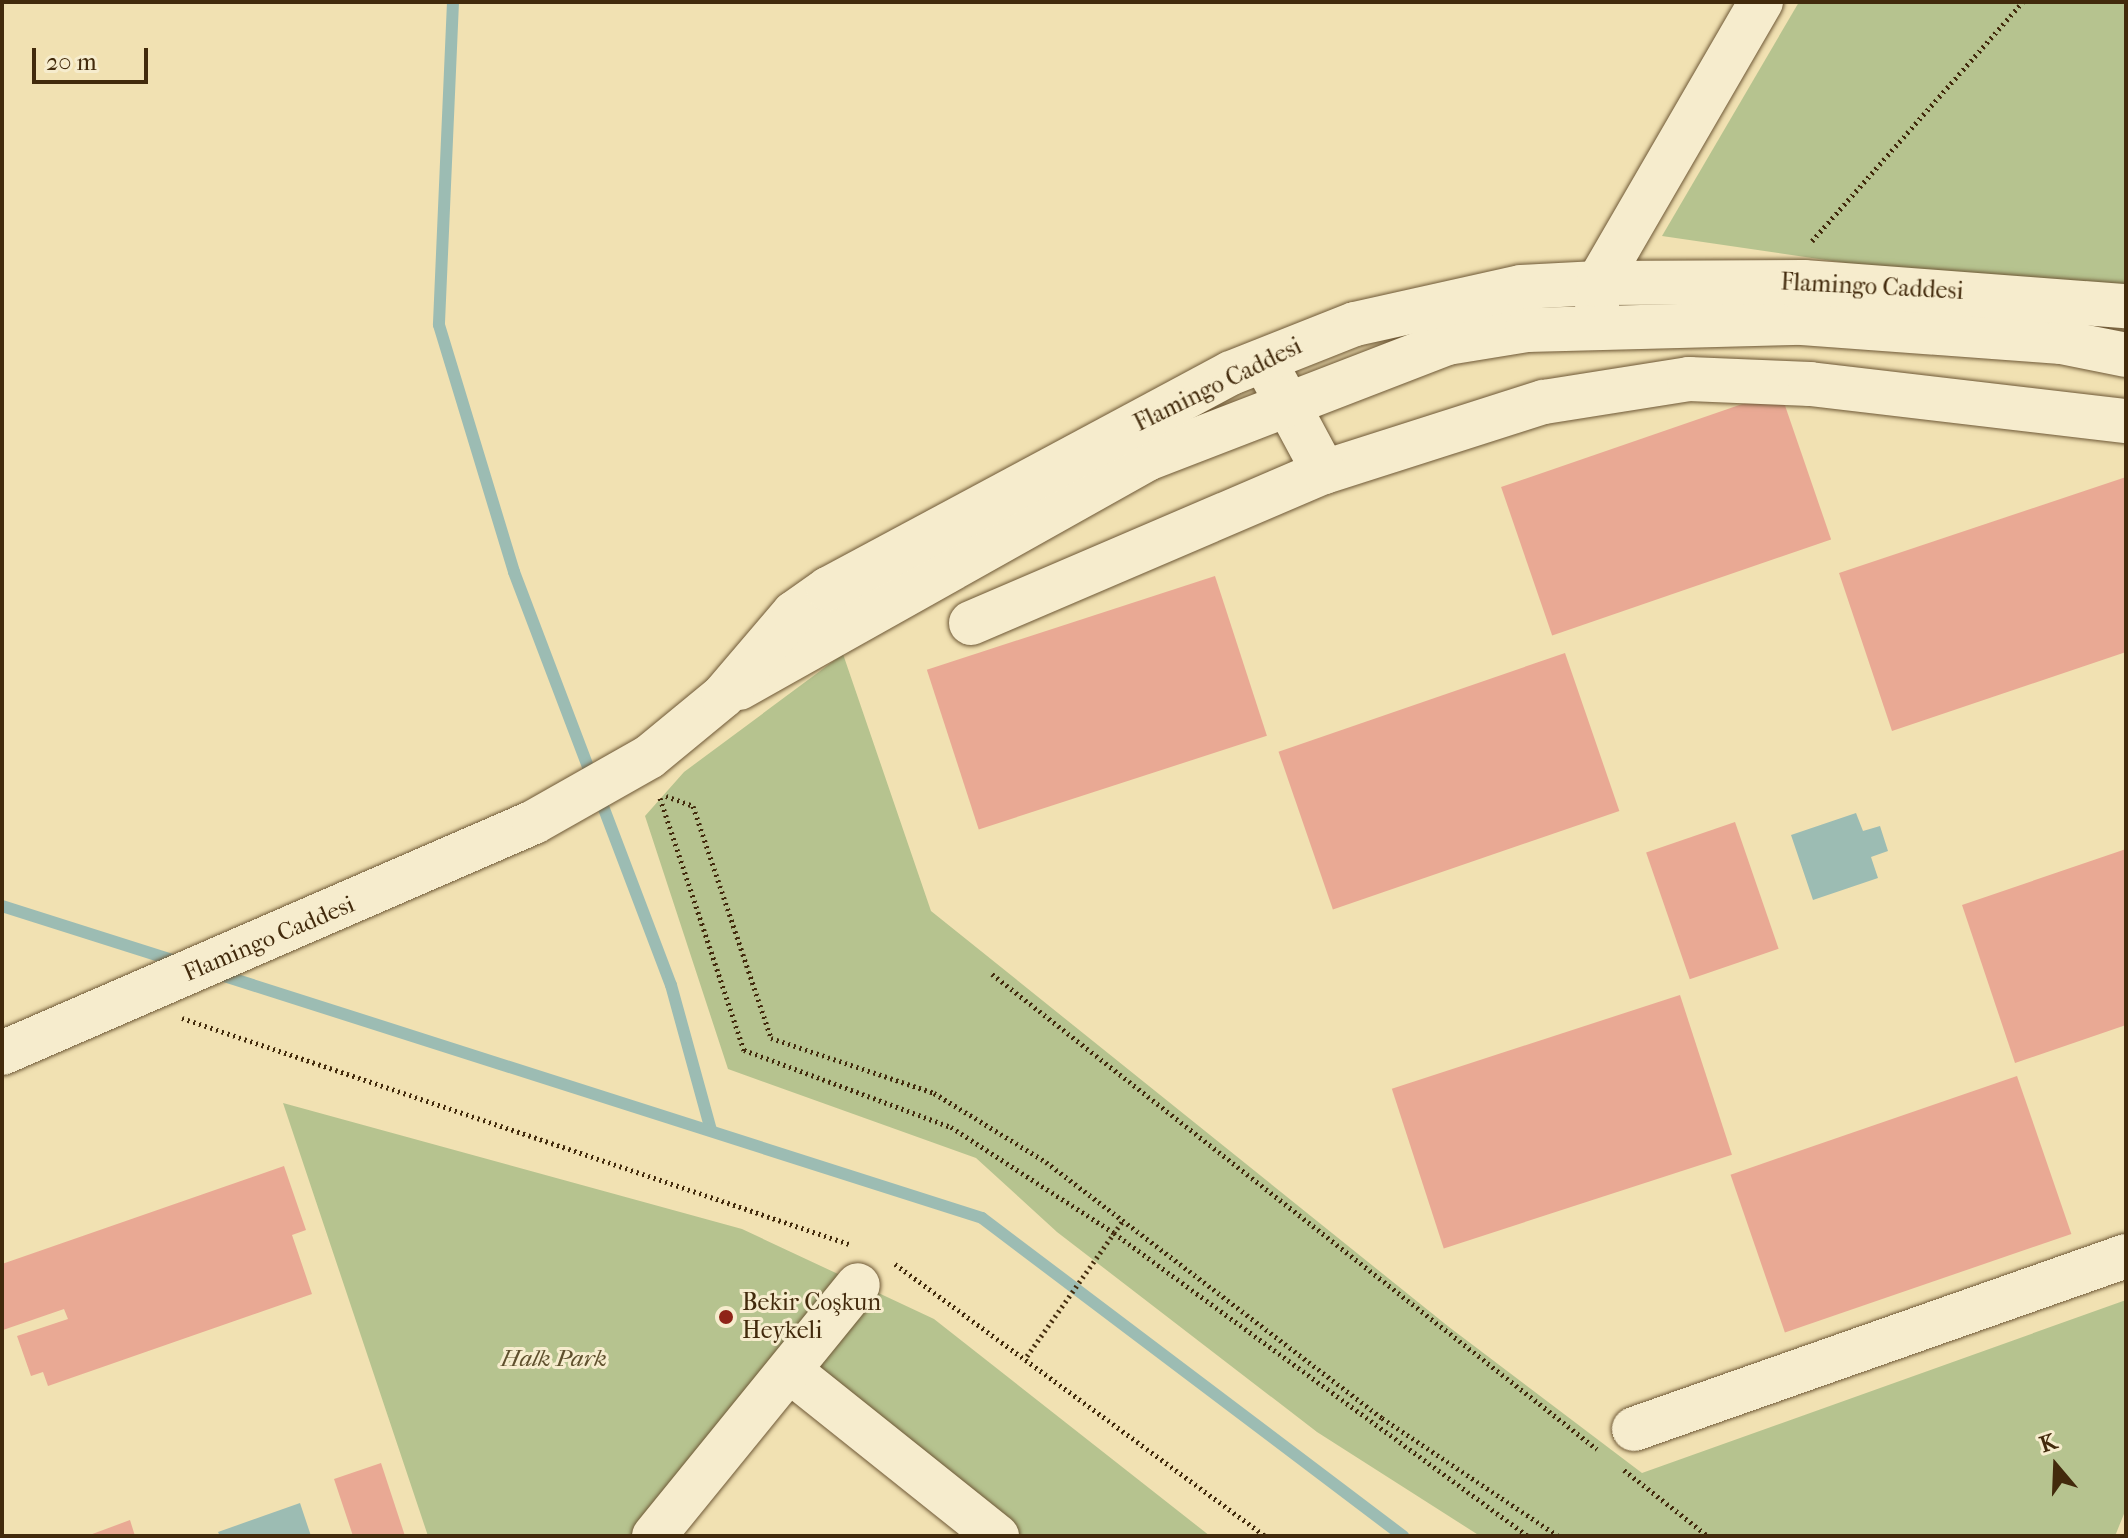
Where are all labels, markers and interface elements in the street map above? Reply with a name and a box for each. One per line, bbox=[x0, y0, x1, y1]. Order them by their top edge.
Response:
scale bar bbox=[36, 32, 152, 82]
text: 20 m bbox=[46, 48, 97, 76]
street label: Flamingo Caddesi bbox=[1780, 268, 1964, 306]
street label: Flamingo Caddesi bbox=[1129, 332, 1307, 438]
street label: Flamingo Caddesi bbox=[179, 890, 359, 988]
place label: Bekir Coşkun Heykeli bbox=[742, 1289, 881, 1345]
marker: Bekir Coşkun Heykeli bbox=[717, 1308, 735, 1326]
park label: Halk Park bbox=[501, 1345, 607, 1373]
north arrow bbox=[2016, 1426, 2096, 1506]
text: K bbox=[2036, 1428, 2060, 1458]

